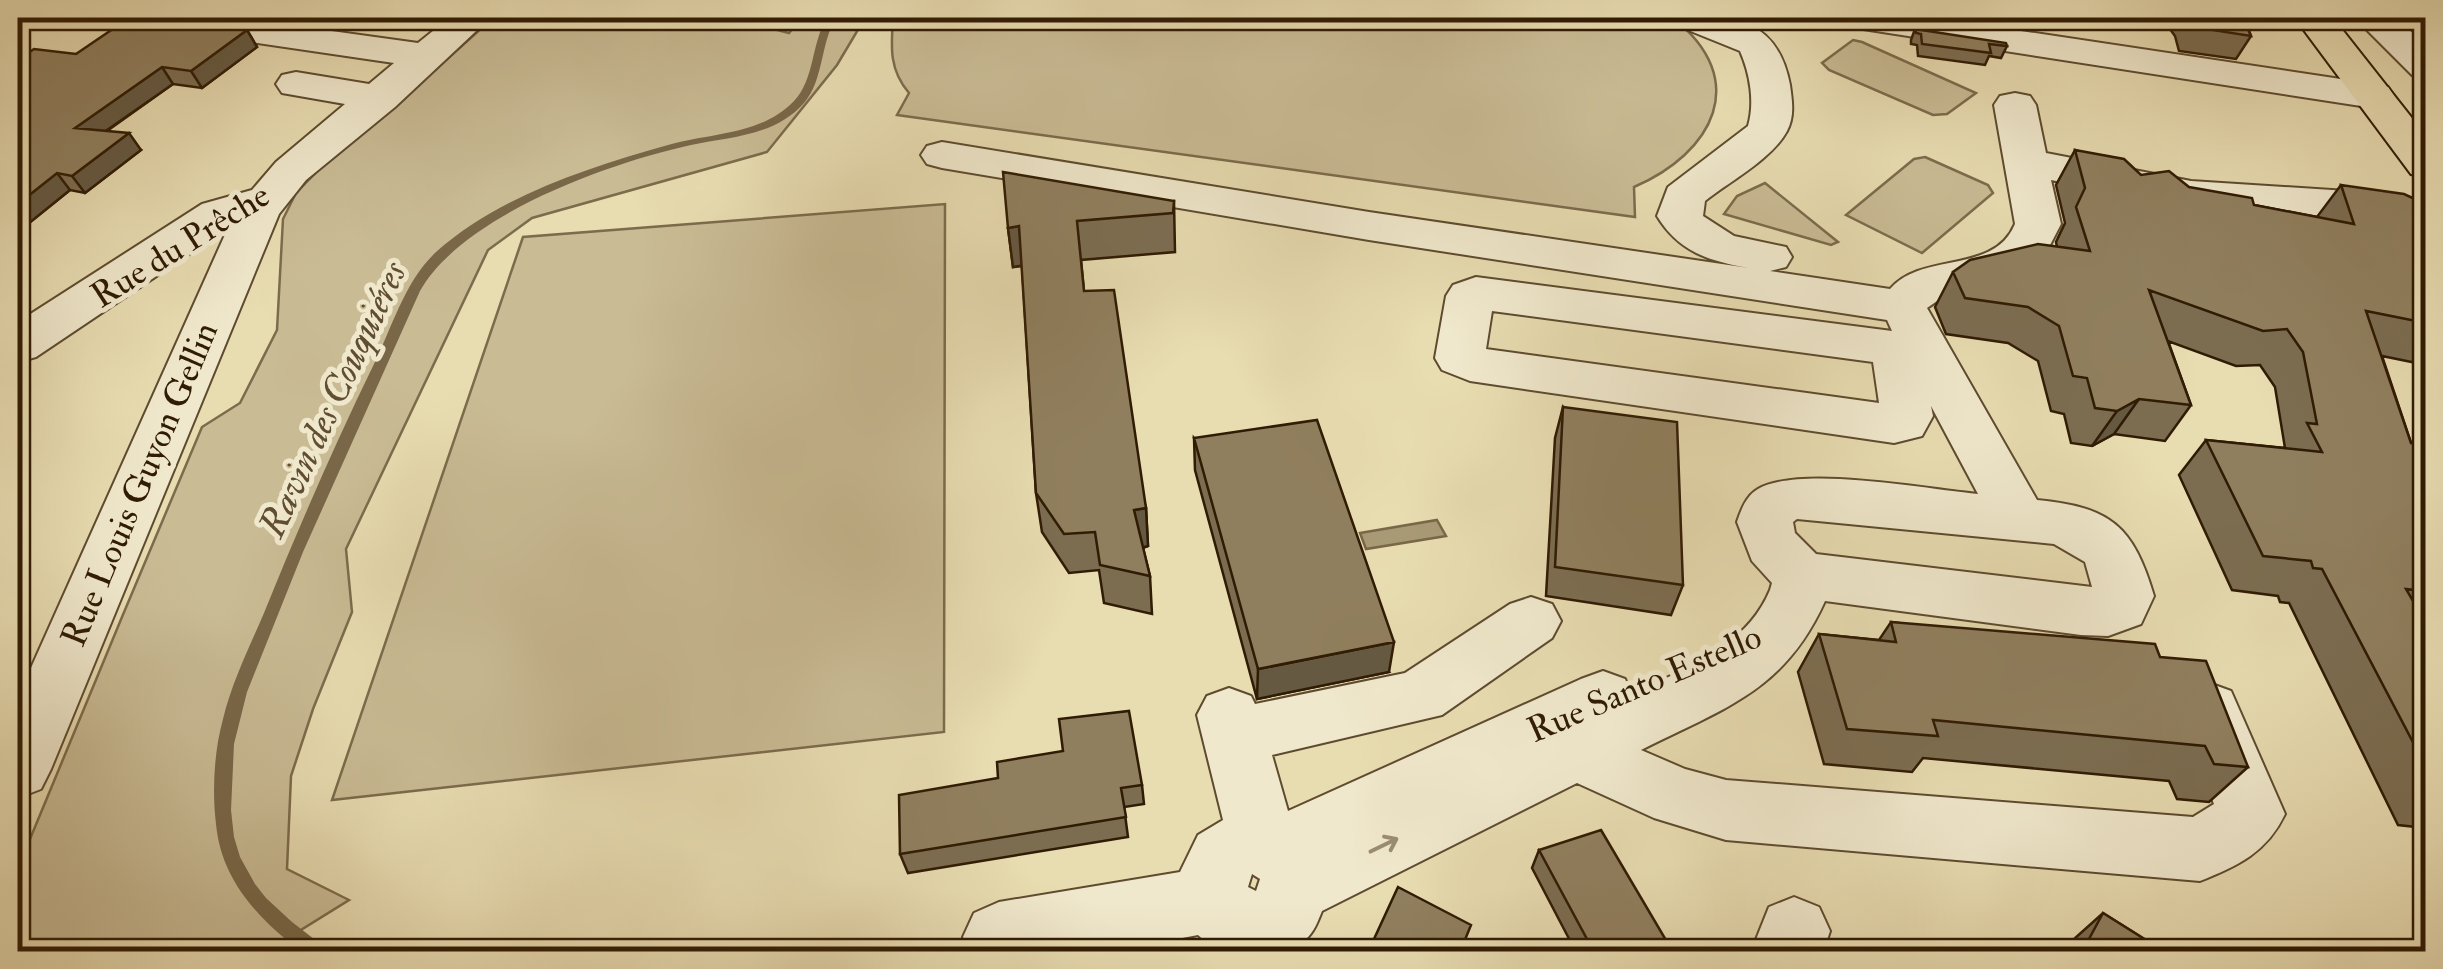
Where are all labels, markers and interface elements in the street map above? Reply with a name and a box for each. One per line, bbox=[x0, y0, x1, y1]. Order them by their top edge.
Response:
street label: Rue du Prêche bbox=[83, 174, 278, 318]
water label: Ravin des Couquiéres bbox=[248, 254, 418, 546]
street label: Rue Louis Guyon Gellin bbox=[52, 316, 228, 653]
street label: Rue Santo Estello bbox=[1521, 615, 1768, 753]
one-way arrow bbox=[1369, 835, 1399, 854]

